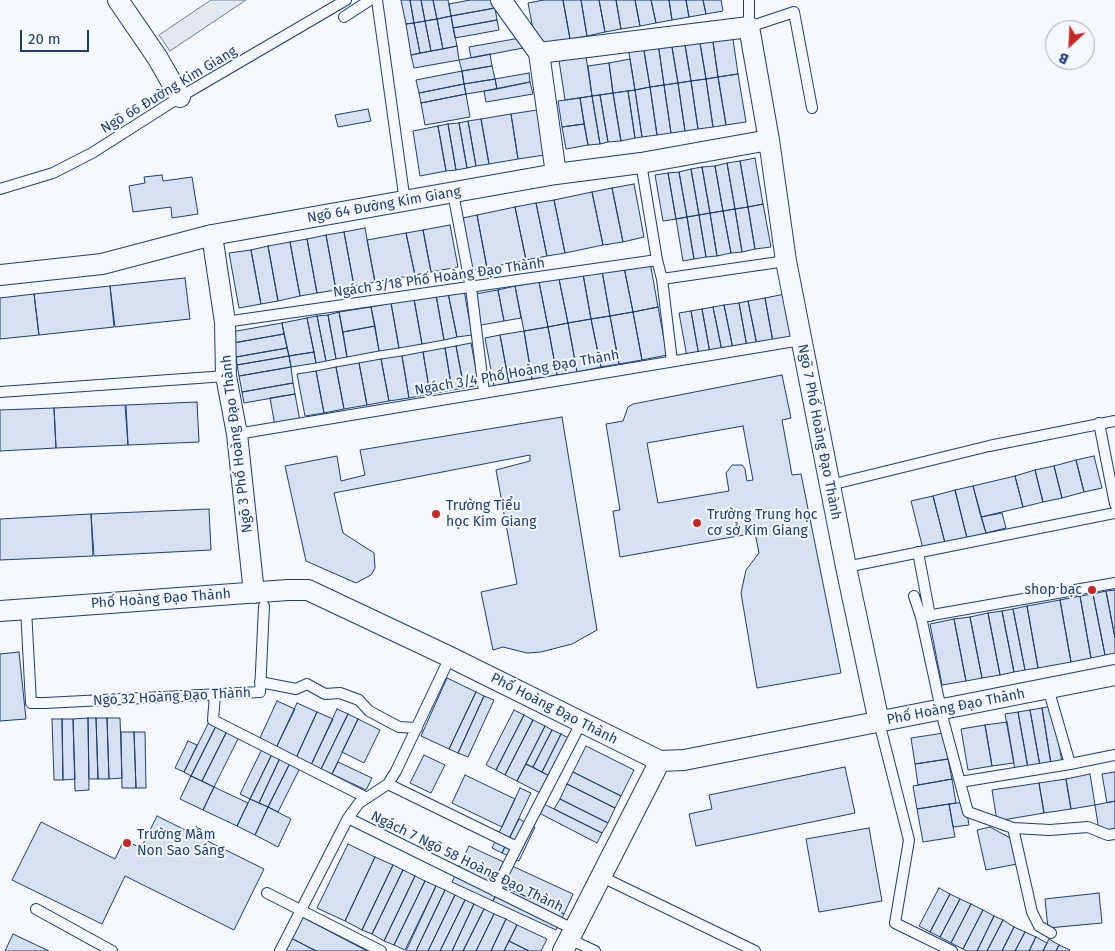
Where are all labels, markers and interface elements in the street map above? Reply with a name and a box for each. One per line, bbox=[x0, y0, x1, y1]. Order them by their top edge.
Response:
scale bar bbox=[22, 20, 91, 52]
north arrow bbox=[1045, 20, 1095, 70]
text: 20 m bbox=[28, 30, 61, 48]
street label: Ngõ 66 Đường Kim Giang bbox=[98, 43, 240, 137]
text: B bbox=[1056, 49, 1071, 68]
street label: Ngõ 64 Đường Kim Giang bbox=[306, 183, 462, 227]
street label: Ngách 3/18 Phố Hoàng Đạo Thành bbox=[332, 255, 546, 301]
street label: Ngõ 7 Phố Hoàng Đạo Thành bbox=[794, 343, 844, 521]
street label: Ngách 3/4 Phố Hoàng Đạo Thành bbox=[413, 347, 621, 399]
street label: Ngõ 3 Phố Hoàng Đạo Thành bbox=[218, 354, 256, 534]
place label: Trường Tiểu học Kim Giang bbox=[446, 498, 537, 530]
place label: Trường Trung học cơ sở Kim Giang bbox=[707, 507, 818, 540]
marker: Trường Tiểu học Kim Giang bbox=[430, 508, 442, 520]
marker: Trường Trung học cơ sở Kim Giang bbox=[691, 517, 703, 529]
place label: shop bạc bbox=[1025, 582, 1082, 598]
marker: shop bạc bbox=[1086, 584, 1098, 596]
street label: Phố Hoàng Đạo Thành bbox=[90, 586, 232, 612]
street label: Phố Hoàng Đạo Thành bbox=[488, 670, 620, 748]
street label: Ngõ 32 Hoàng Đạo Thành bbox=[92, 684, 252, 710]
street label: Phố Hoàng Đạo Thành bbox=[886, 685, 1026, 729]
street label: Ngách 7 Ngõ 58 Hoàng Đạo Thành bbox=[368, 808, 566, 916]
place label: Trường Mầm Non Sao Sáng bbox=[137, 827, 225, 860]
marker: Trường Mầm Non Sao Sáng bbox=[121, 837, 133, 849]

